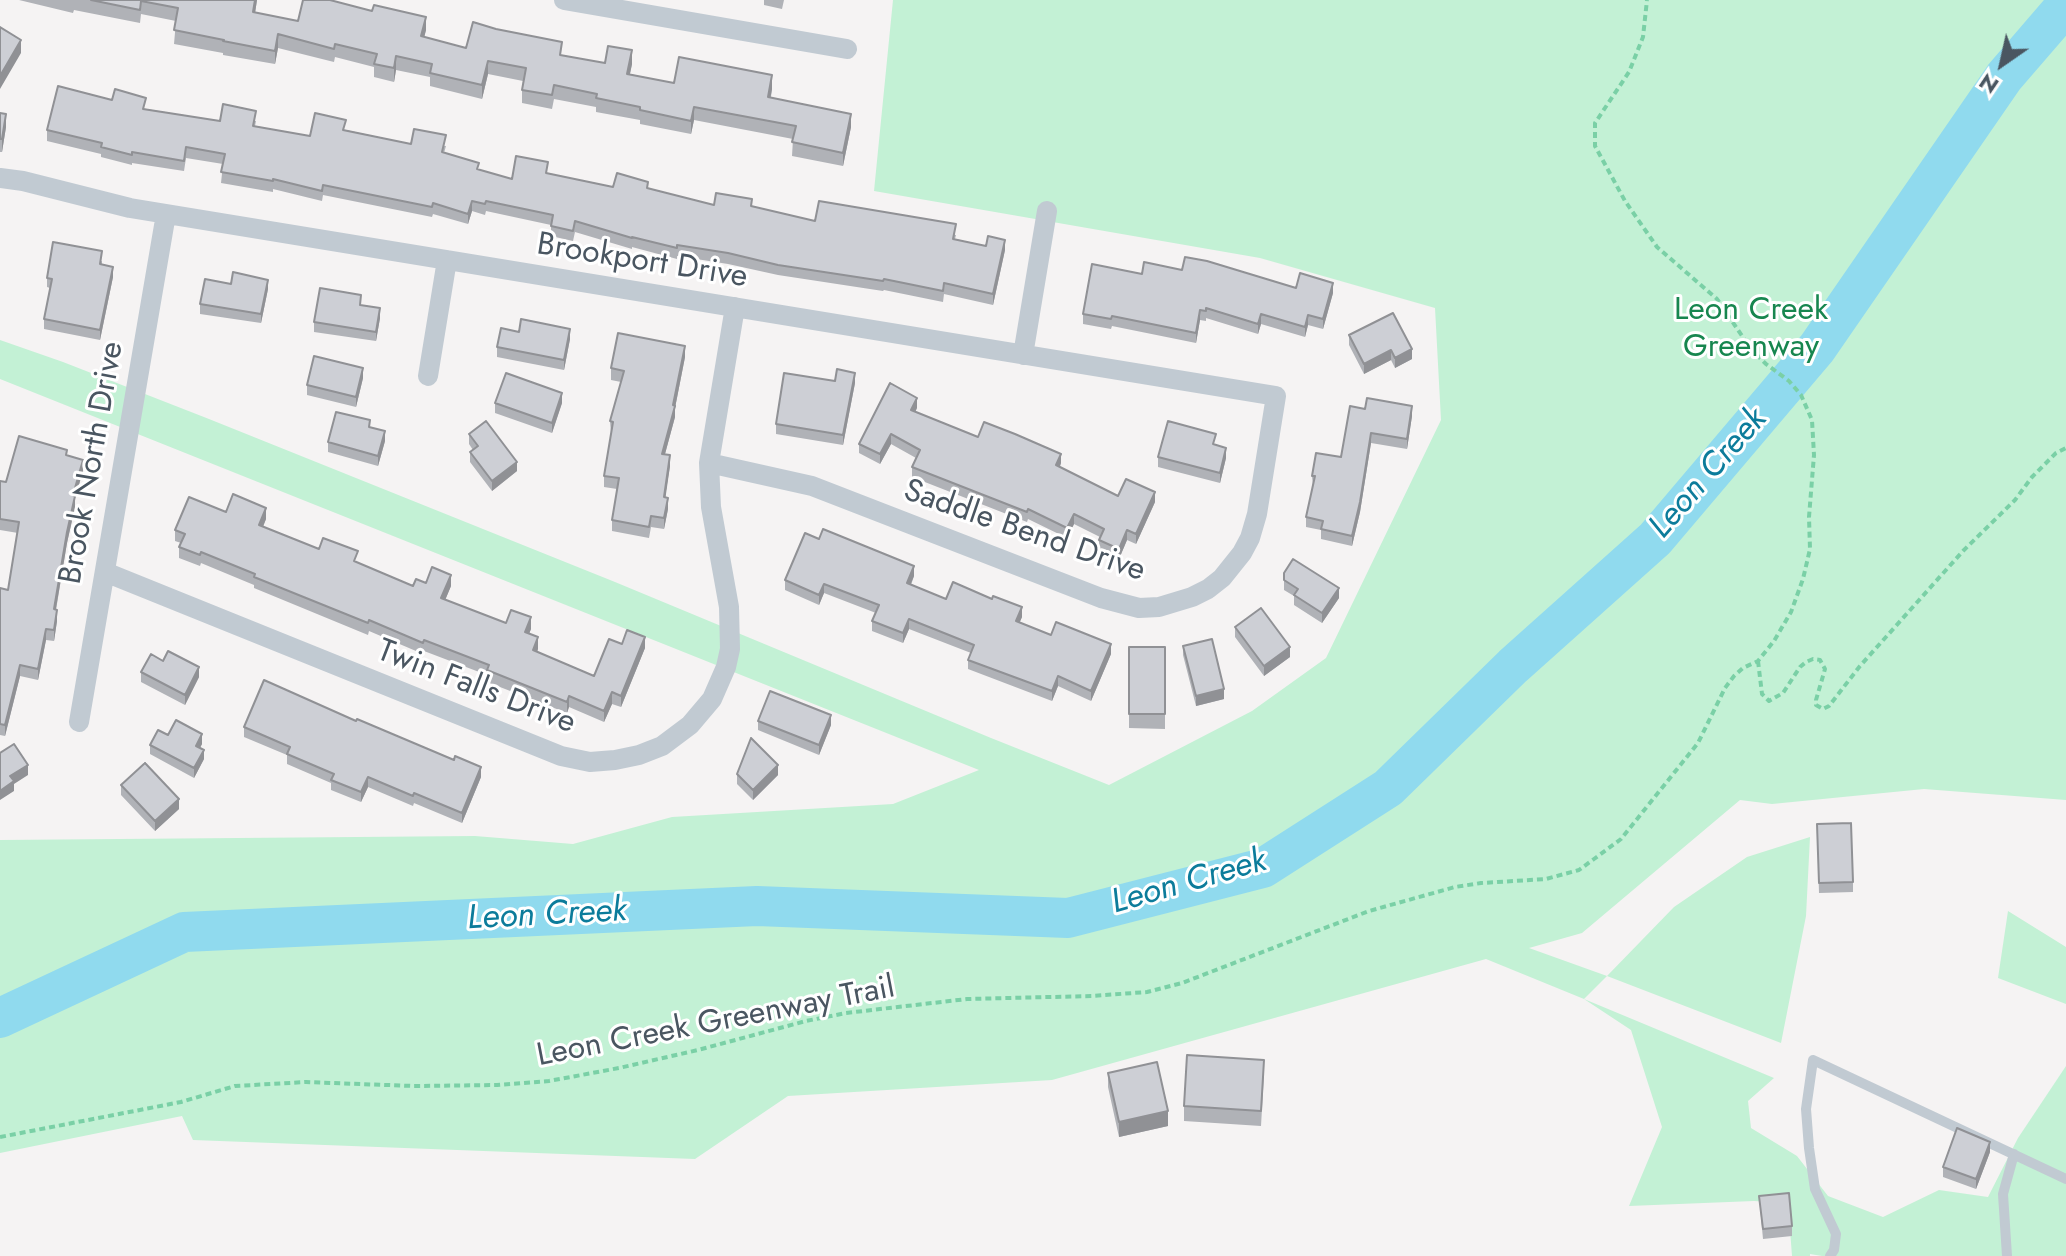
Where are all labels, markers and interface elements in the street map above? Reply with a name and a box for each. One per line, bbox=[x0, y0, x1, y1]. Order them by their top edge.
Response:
north arrow bbox=[1962, 24, 2042, 104]
text: N bbox=[1972, 66, 2005, 102]
street label: Brookport Drive bbox=[534, 226, 750, 298]
park label: Leon Creek Greenway bbox=[1674, 292, 1828, 367]
street label: Brook North Drive bbox=[53, 339, 133, 587]
water label: Leon Creek bbox=[1641, 400, 1777, 548]
street label: Saddle Bend Drive bbox=[898, 473, 1150, 591]
street label: Twin Falls Drive bbox=[371, 633, 581, 743]
water label: Leon Creek bbox=[1107, 841, 1271, 925]
water label: Leon Creek bbox=[466, 891, 628, 941]
street label: Leon Creek Greenway Trail bbox=[534, 969, 898, 1077]

